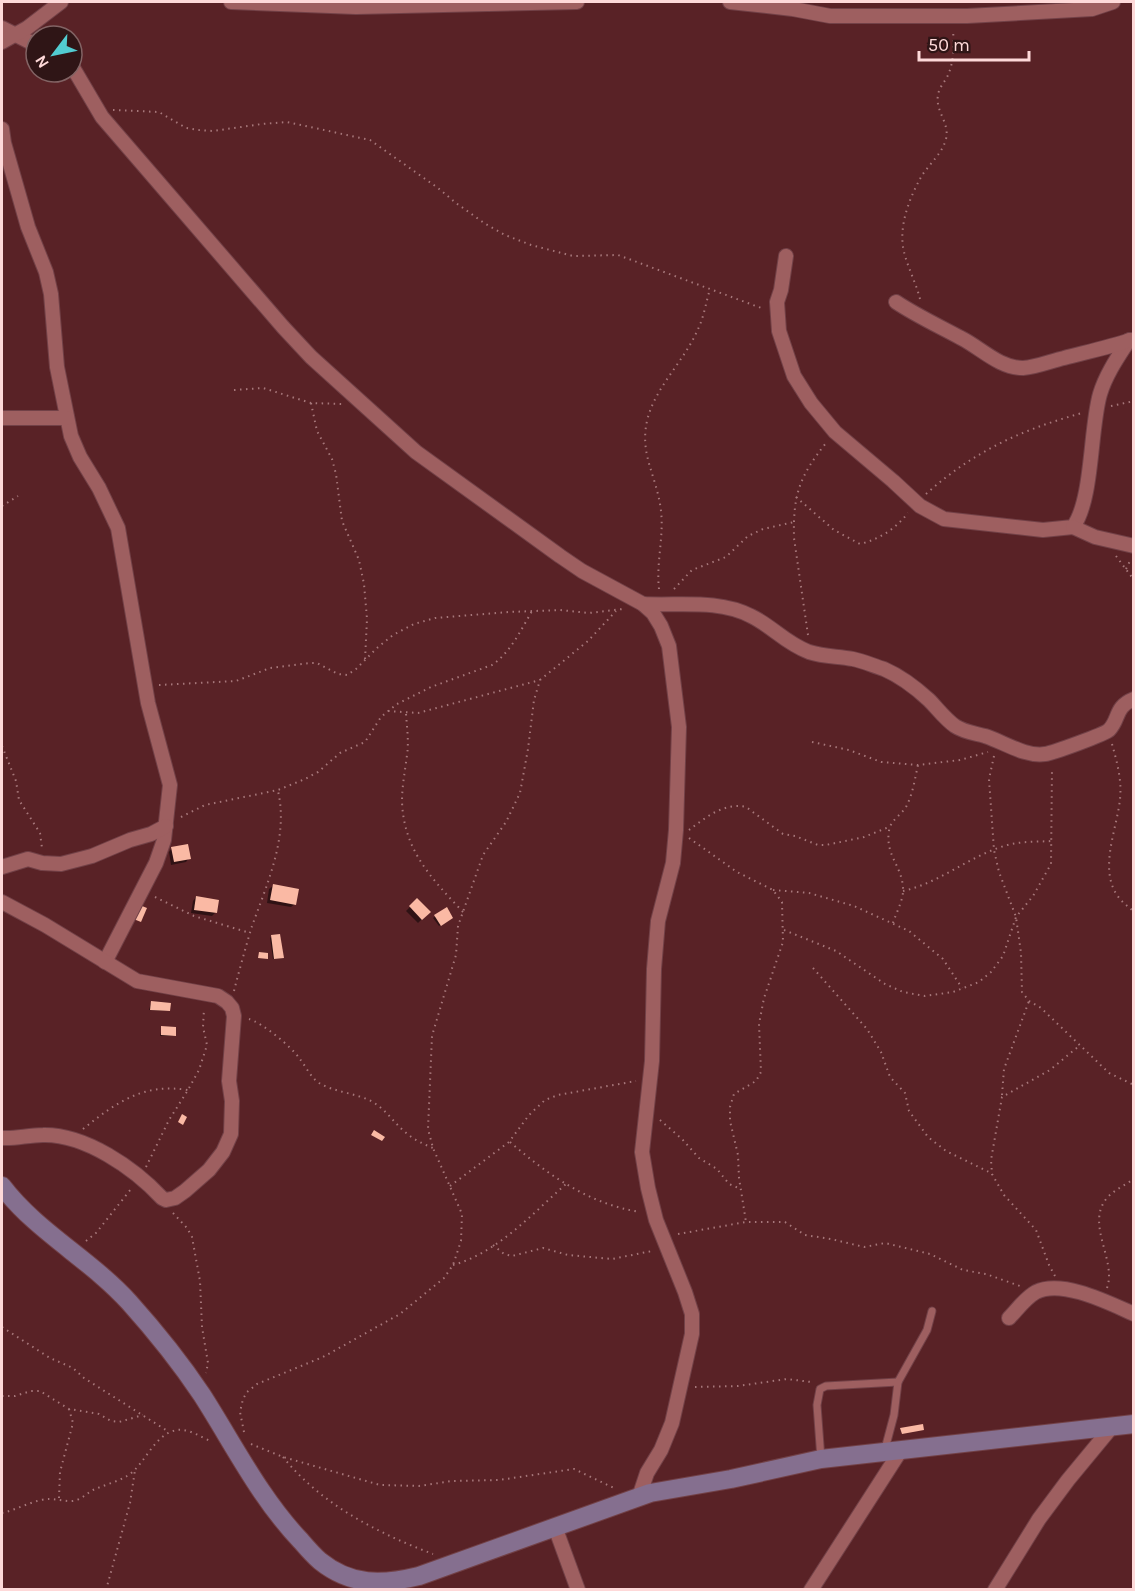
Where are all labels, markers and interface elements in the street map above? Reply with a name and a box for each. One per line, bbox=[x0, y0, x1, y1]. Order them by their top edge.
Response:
north arrow bbox=[24, 24, 84, 84]
scale bar bbox=[919, 24, 1028, 62]
text: 50 m bbox=[928, 34, 970, 56]
text: N bbox=[31, 52, 53, 72]

